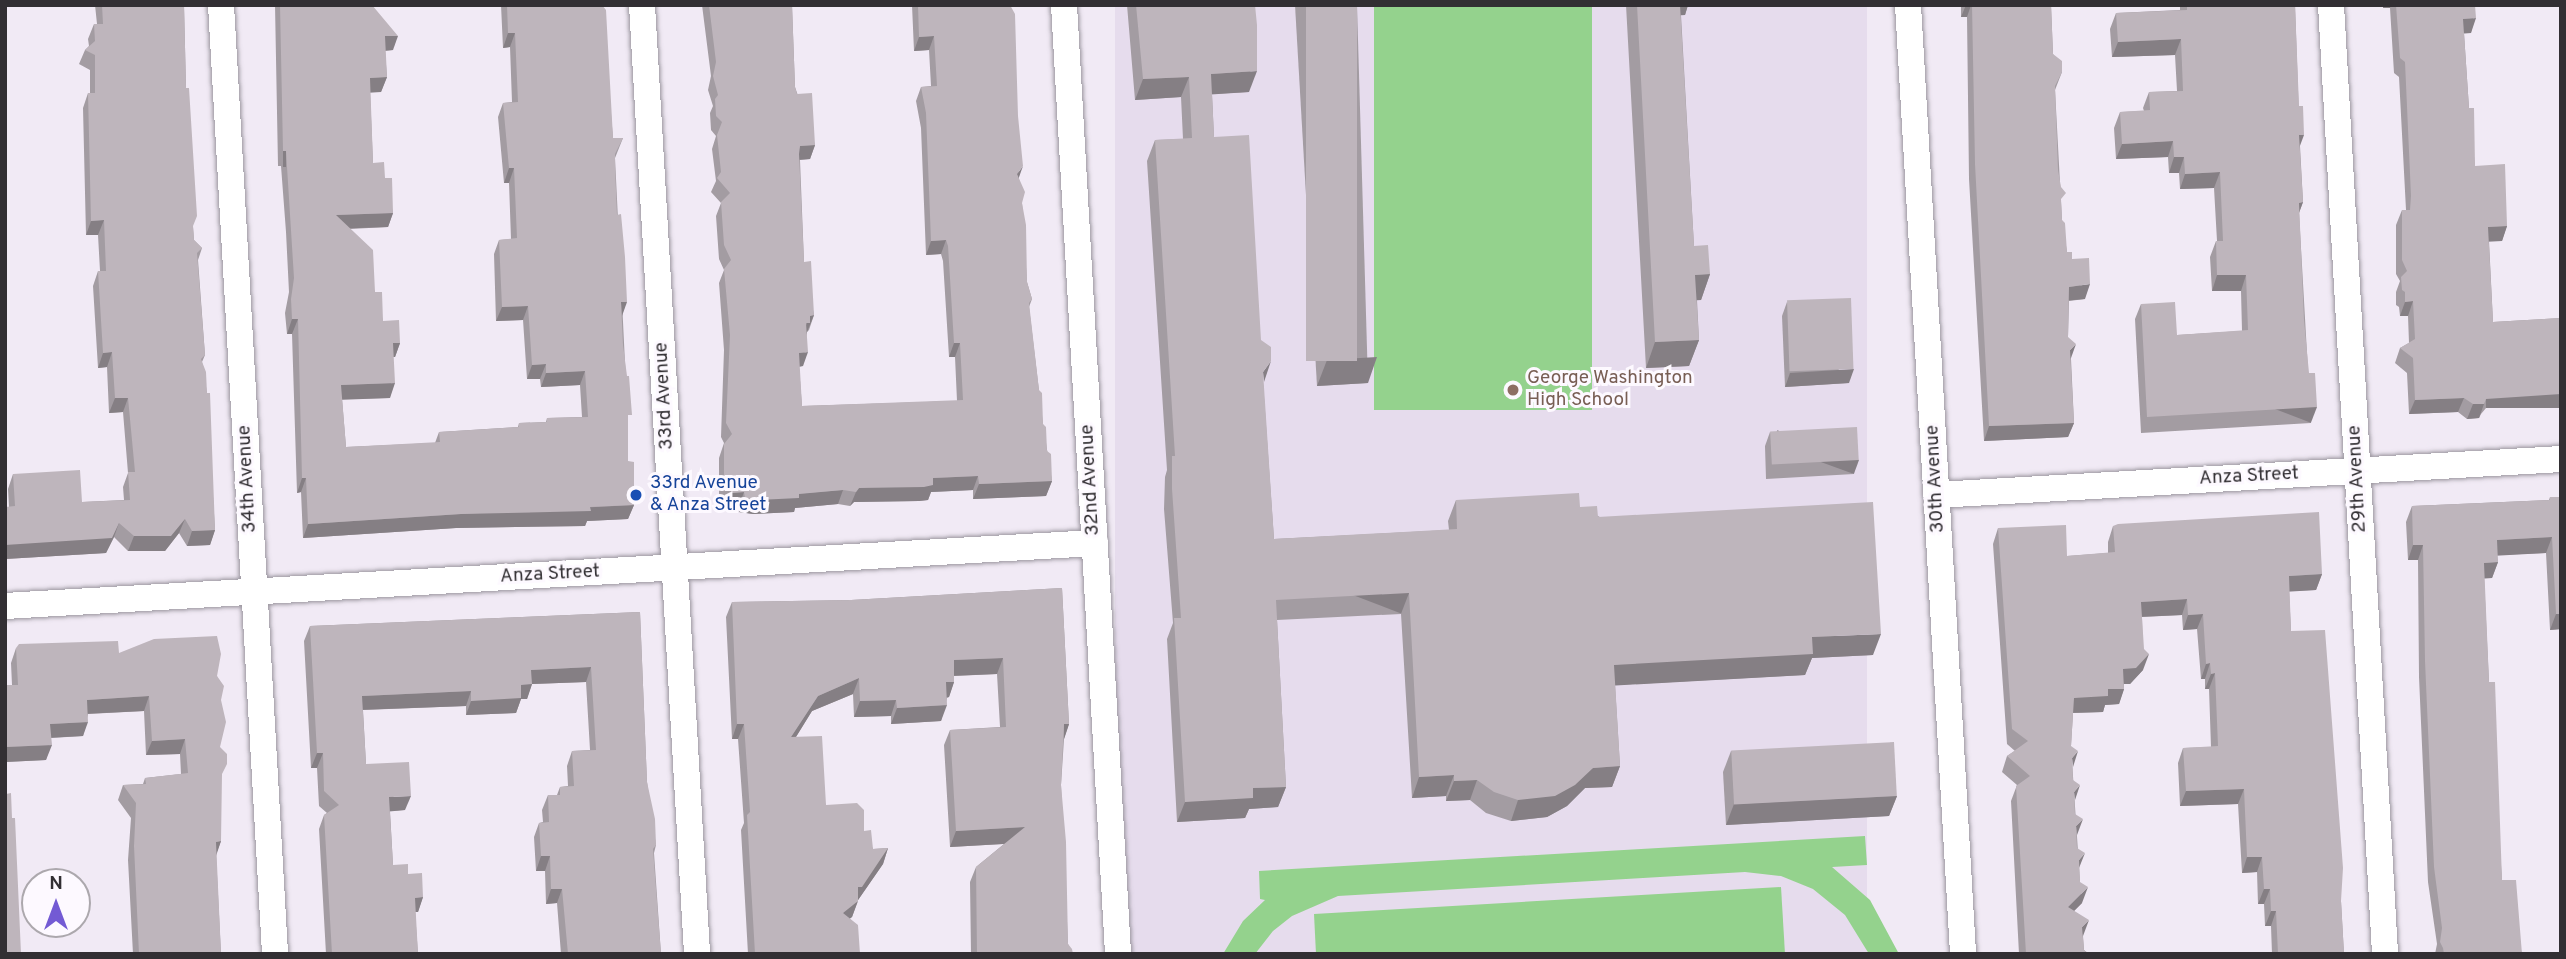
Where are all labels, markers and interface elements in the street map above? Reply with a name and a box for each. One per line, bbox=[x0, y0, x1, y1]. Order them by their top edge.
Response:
street label: 33rd Avenue bbox=[651, 341, 679, 451]
place label: George Washington High School bbox=[1527, 368, 1693, 412]
marker: George Washington High School bbox=[1505, 382, 1521, 398]
street label: 32nd Avenue bbox=[1077, 423, 1105, 537]
street label: 34th Avenue bbox=[234, 424, 262, 534]
street label: 30th Avenue bbox=[1922, 424, 1950, 534]
street label: 29th Avenue bbox=[2344, 424, 2372, 534]
street label: Anza Street bbox=[2198, 463, 2300, 491]
place label: 33rd Avenue & Anza Street bbox=[650, 473, 767, 517]
marker: 33rd Avenue & Anza Street bbox=[628, 487, 644, 503]
street label: Anza Street bbox=[499, 561, 601, 589]
north arrow bbox=[21, 868, 91, 938]
text: N bbox=[49, 872, 63, 896]

